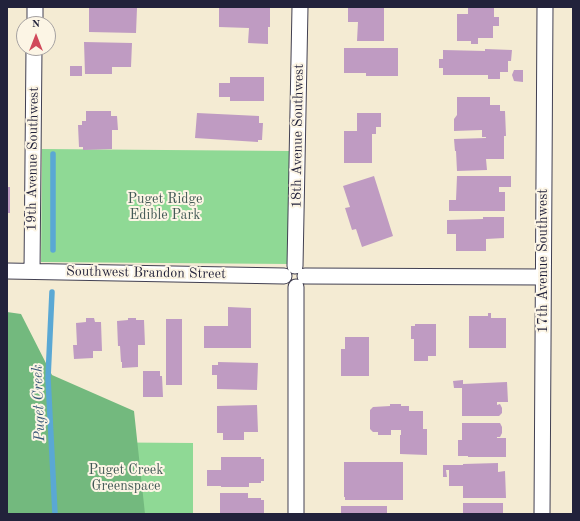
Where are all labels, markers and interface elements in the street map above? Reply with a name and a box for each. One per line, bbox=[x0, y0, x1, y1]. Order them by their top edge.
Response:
north arrow bbox=[16, 16, 56, 56]
text: N bbox=[32, 19, 40, 30]
street label: 18th Avenue Southwest bbox=[288, 64, 308, 208]
street label: 19th Avenue Southwest bbox=[23, 87, 43, 231]
street label: 17th Avenue Southwest bbox=[535, 189, 551, 333]
park label: Puget Ridge Edible Park bbox=[128, 191, 202, 224]
street label: Southwest Brandon Street bbox=[66, 263, 226, 283]
water label: Puget Creek bbox=[29, 364, 49, 442]
park label: Puget Creek Greenspace bbox=[88, 462, 164, 494]

